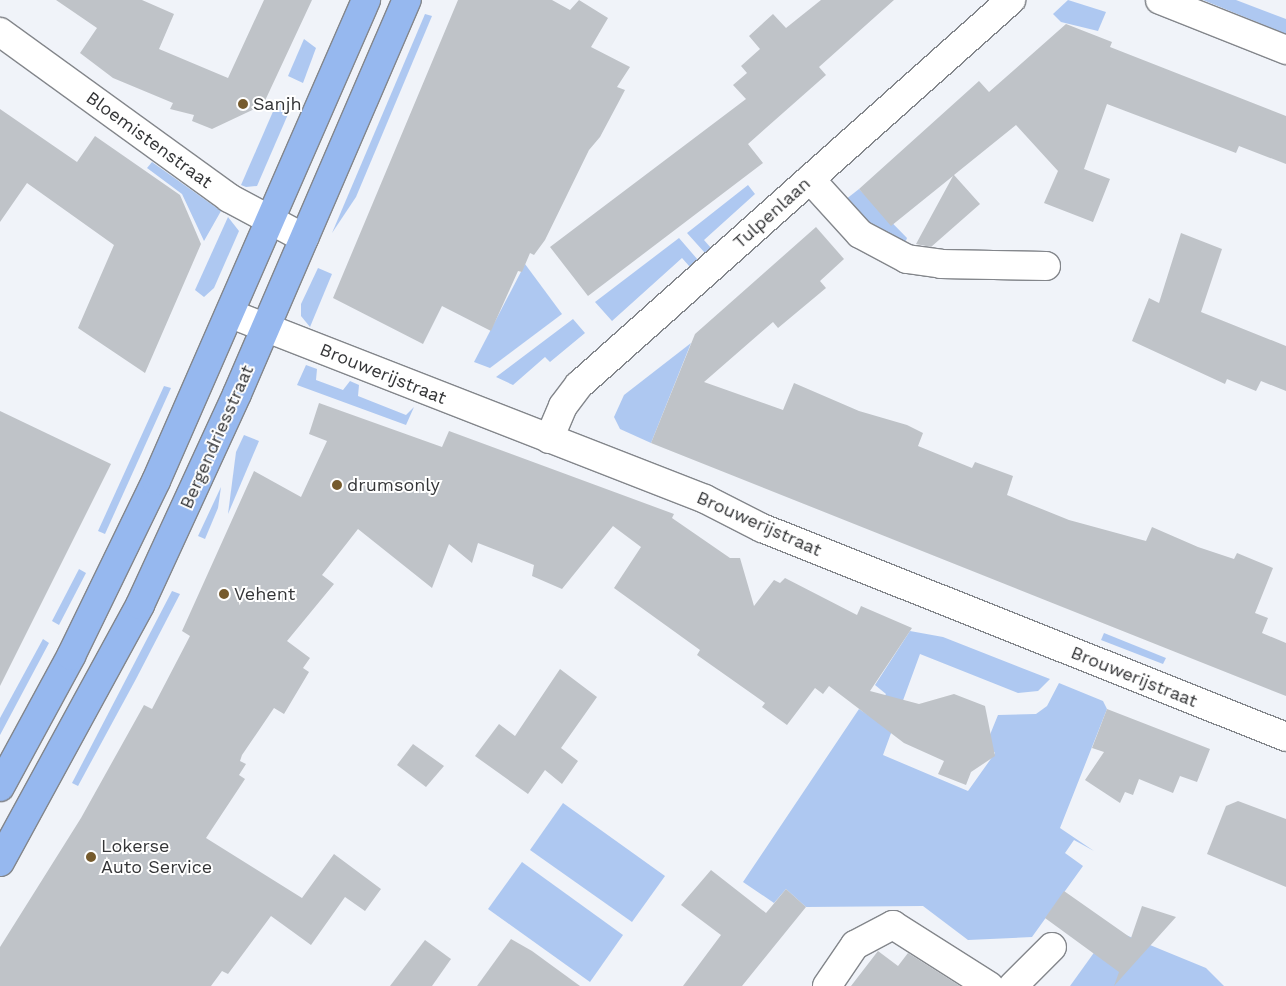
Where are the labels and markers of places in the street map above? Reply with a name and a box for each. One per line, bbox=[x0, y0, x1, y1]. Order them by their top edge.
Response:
place label: Sanjh bbox=[253, 93, 302, 115]
marker: Sanjh bbox=[237, 98, 249, 110]
place label: drumsonly bbox=[347, 474, 440, 496]
marker: drumsonly bbox=[331, 479, 343, 491]
place label: Vehent bbox=[234, 583, 295, 605]
marker: Vehent bbox=[218, 588, 230, 600]
place label: Lokerse Auto Service bbox=[101, 836, 212, 879]
marker: Lokerse Auto Service bbox=[85, 851, 97, 863]

